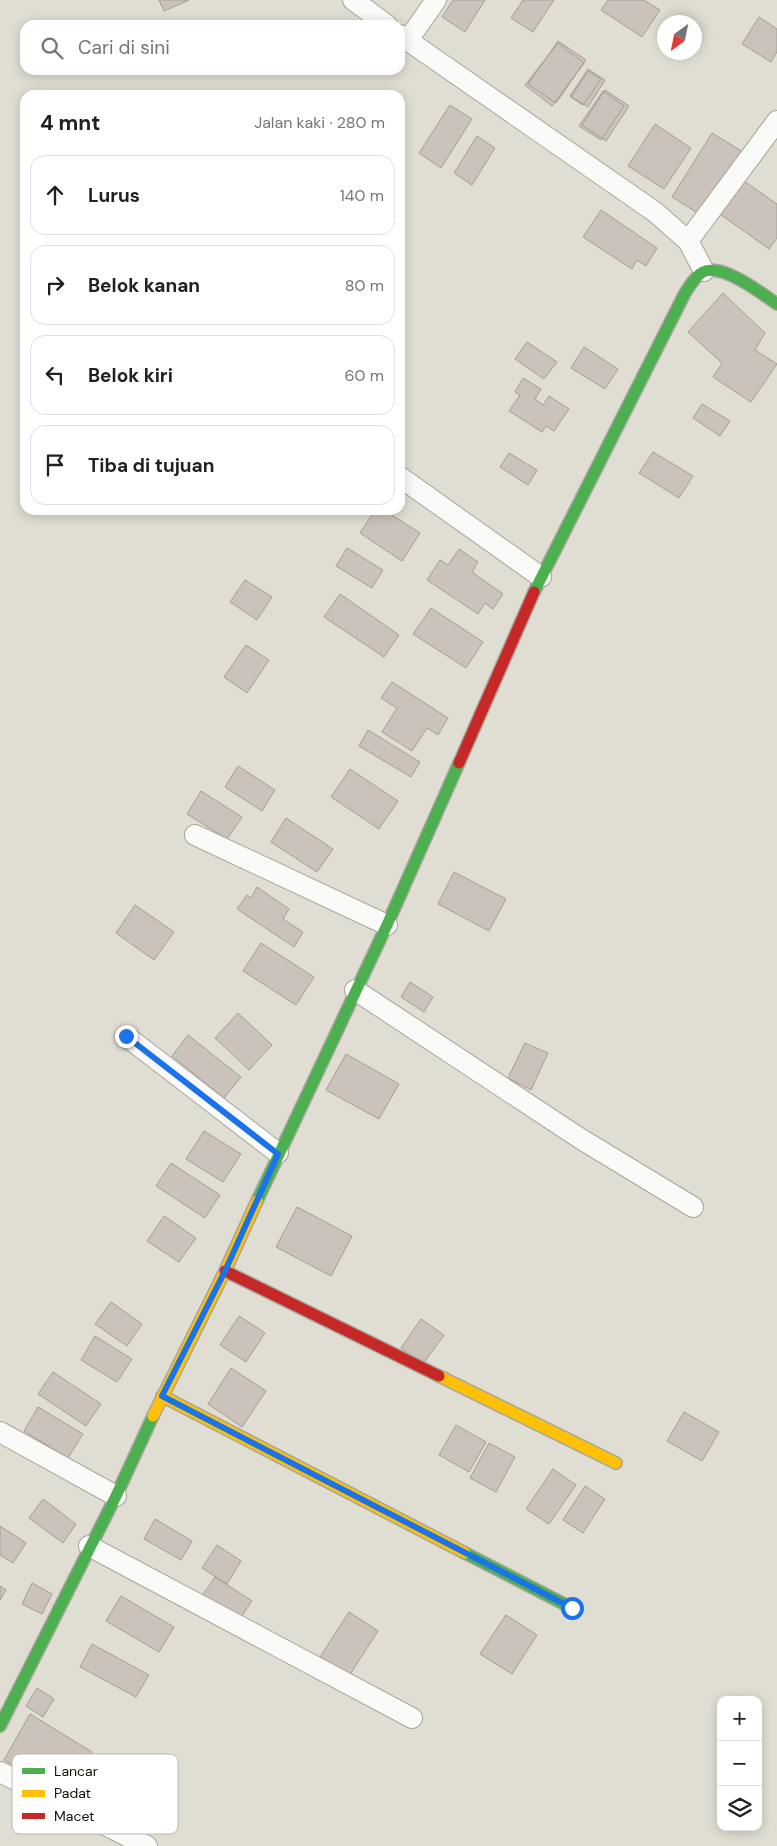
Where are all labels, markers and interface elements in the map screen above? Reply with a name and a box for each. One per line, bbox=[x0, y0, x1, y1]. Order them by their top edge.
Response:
north arrow bbox=[657, 15, 702, 60]
search box bbox=[20, 20, 405, 75]
icon: search bbox=[38, 34, 66, 62]
text: Cari di sini bbox=[78, 35, 170, 60]
text: 4 mnt bbox=[40, 109, 100, 137]
text: Jalan kaki · 280 m bbox=[254, 112, 385, 133]
icon: ahead bbox=[41, 181, 69, 209]
text: Lurus bbox=[88, 183, 140, 208]
text: 140 m bbox=[340, 185, 384, 206]
icon: right bbox=[41, 271, 69, 299]
text: Belok kanan bbox=[88, 273, 200, 298]
text: 80 m bbox=[345, 275, 384, 296]
icon: left bbox=[41, 361, 69, 389]
text: Belok kiri bbox=[88, 363, 173, 388]
text: 60 m bbox=[344, 365, 384, 386]
icon: arrive bbox=[41, 451, 69, 479]
text: Tiba di tujuan bbox=[88, 453, 214, 478]
route end bbox=[115, 1025, 138, 1048]
route start bbox=[561, 1597, 584, 1620]
map controls bbox=[717, 1696, 762, 1831]
button: + bbox=[717, 1696, 762, 1741]
button: − bbox=[717, 1741, 762, 1786]
legend bbox=[12, 1754, 178, 1834]
text: Lancar bbox=[54, 1762, 98, 1780]
text: Padat bbox=[54, 1784, 91, 1802]
button: layers bbox=[717, 1786, 762, 1831]
text: Macet bbox=[54, 1807, 95, 1825]

